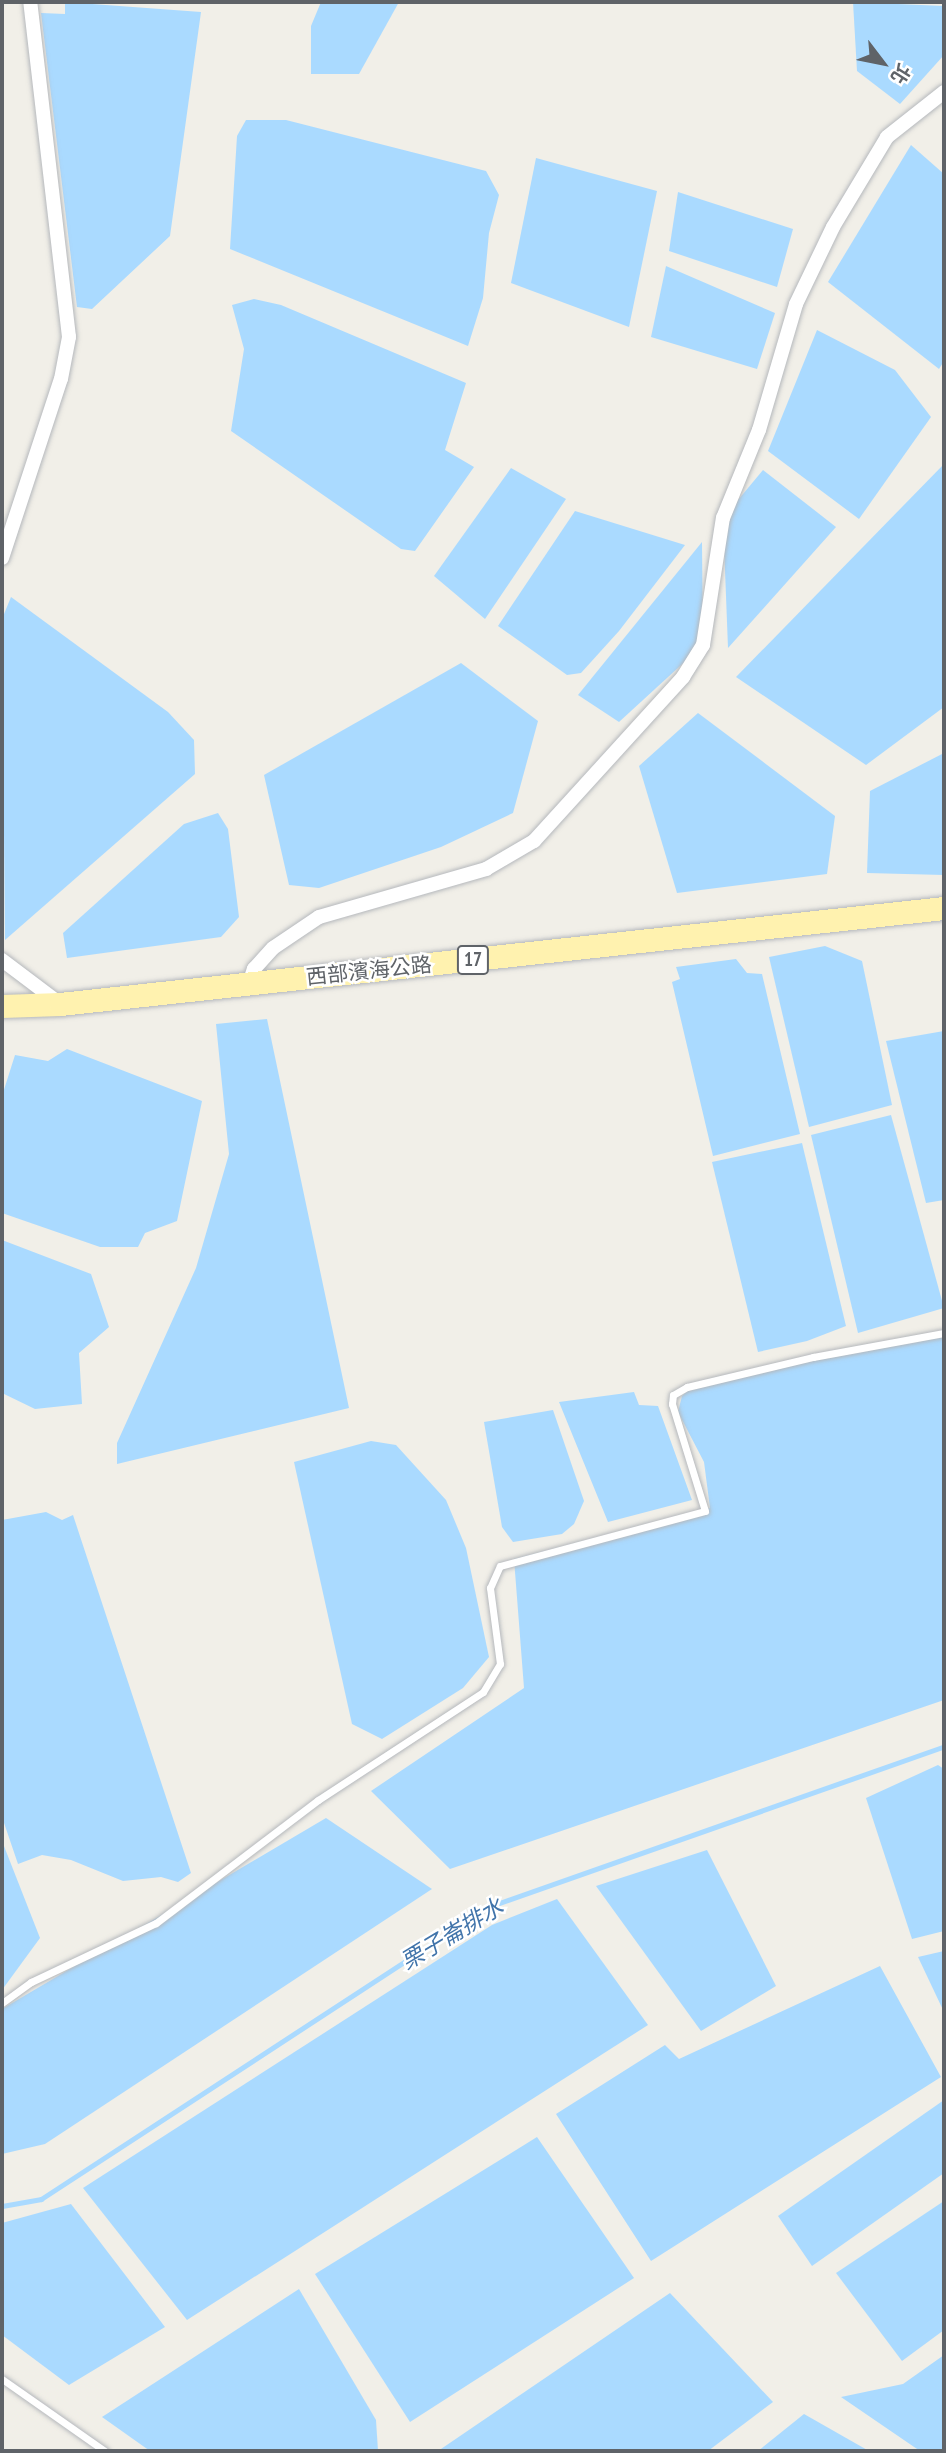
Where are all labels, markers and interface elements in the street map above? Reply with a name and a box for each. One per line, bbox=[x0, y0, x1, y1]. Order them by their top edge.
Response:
north arrow bbox=[848, 28, 918, 98]
text: 北 bbox=[886, 60, 916, 89]
road number: 17 bbox=[456, 944, 490, 976]
street label: 西部濱海公路 bbox=[305, 952, 433, 990]
water label: 栗子崙排水 bbox=[396, 1893, 508, 1975]

